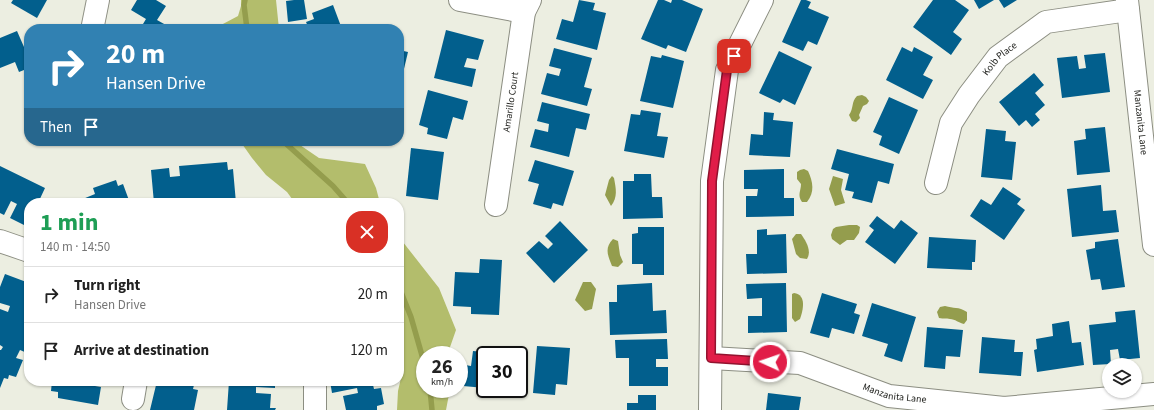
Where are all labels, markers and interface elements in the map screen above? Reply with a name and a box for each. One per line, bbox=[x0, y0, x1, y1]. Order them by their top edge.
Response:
text: 20 m bbox=[106, 34, 165, 74]
street label: Kolb Place bbox=[979, 38, 1020, 79]
pin bbox=[717, 39, 751, 73]
icon: right bbox=[40, 40, 92, 92]
icon: arrive bbox=[723, 45, 745, 67]
street label: Amarillo Court bbox=[500, 70, 522, 133]
text: Hansen Drive bbox=[106, 71, 206, 96]
street label: Manzanita Lane bbox=[1130, 89, 1151, 156]
icon: arrive bbox=[80, 116, 102, 138]
text: Then bbox=[40, 117, 72, 138]
text: 1 min bbox=[40, 205, 98, 240]
button: close bbox=[346, 211, 388, 253]
text: 140 m · 14:50 bbox=[40, 238, 110, 256]
text: Turn right bbox=[74, 275, 140, 296]
icon: right bbox=[40, 284, 62, 306]
text: 20 m bbox=[358, 284, 388, 305]
text: Hansen Drive bbox=[74, 296, 146, 314]
icon: arrive bbox=[40, 340, 62, 362]
text: Arrive at destination bbox=[74, 340, 209, 361]
text: 120 m bbox=[350, 340, 388, 361]
position arrow bbox=[749, 341, 791, 383]
speed limit sign: 30 bbox=[476, 346, 528, 398]
text: 26 bbox=[431, 353, 453, 381]
map controls bbox=[1102, 358, 1142, 398]
button: layers bbox=[1102, 358, 1142, 398]
text: km/h bbox=[431, 375, 453, 389]
street label: Manzanita Lane bbox=[861, 380, 927, 407]

